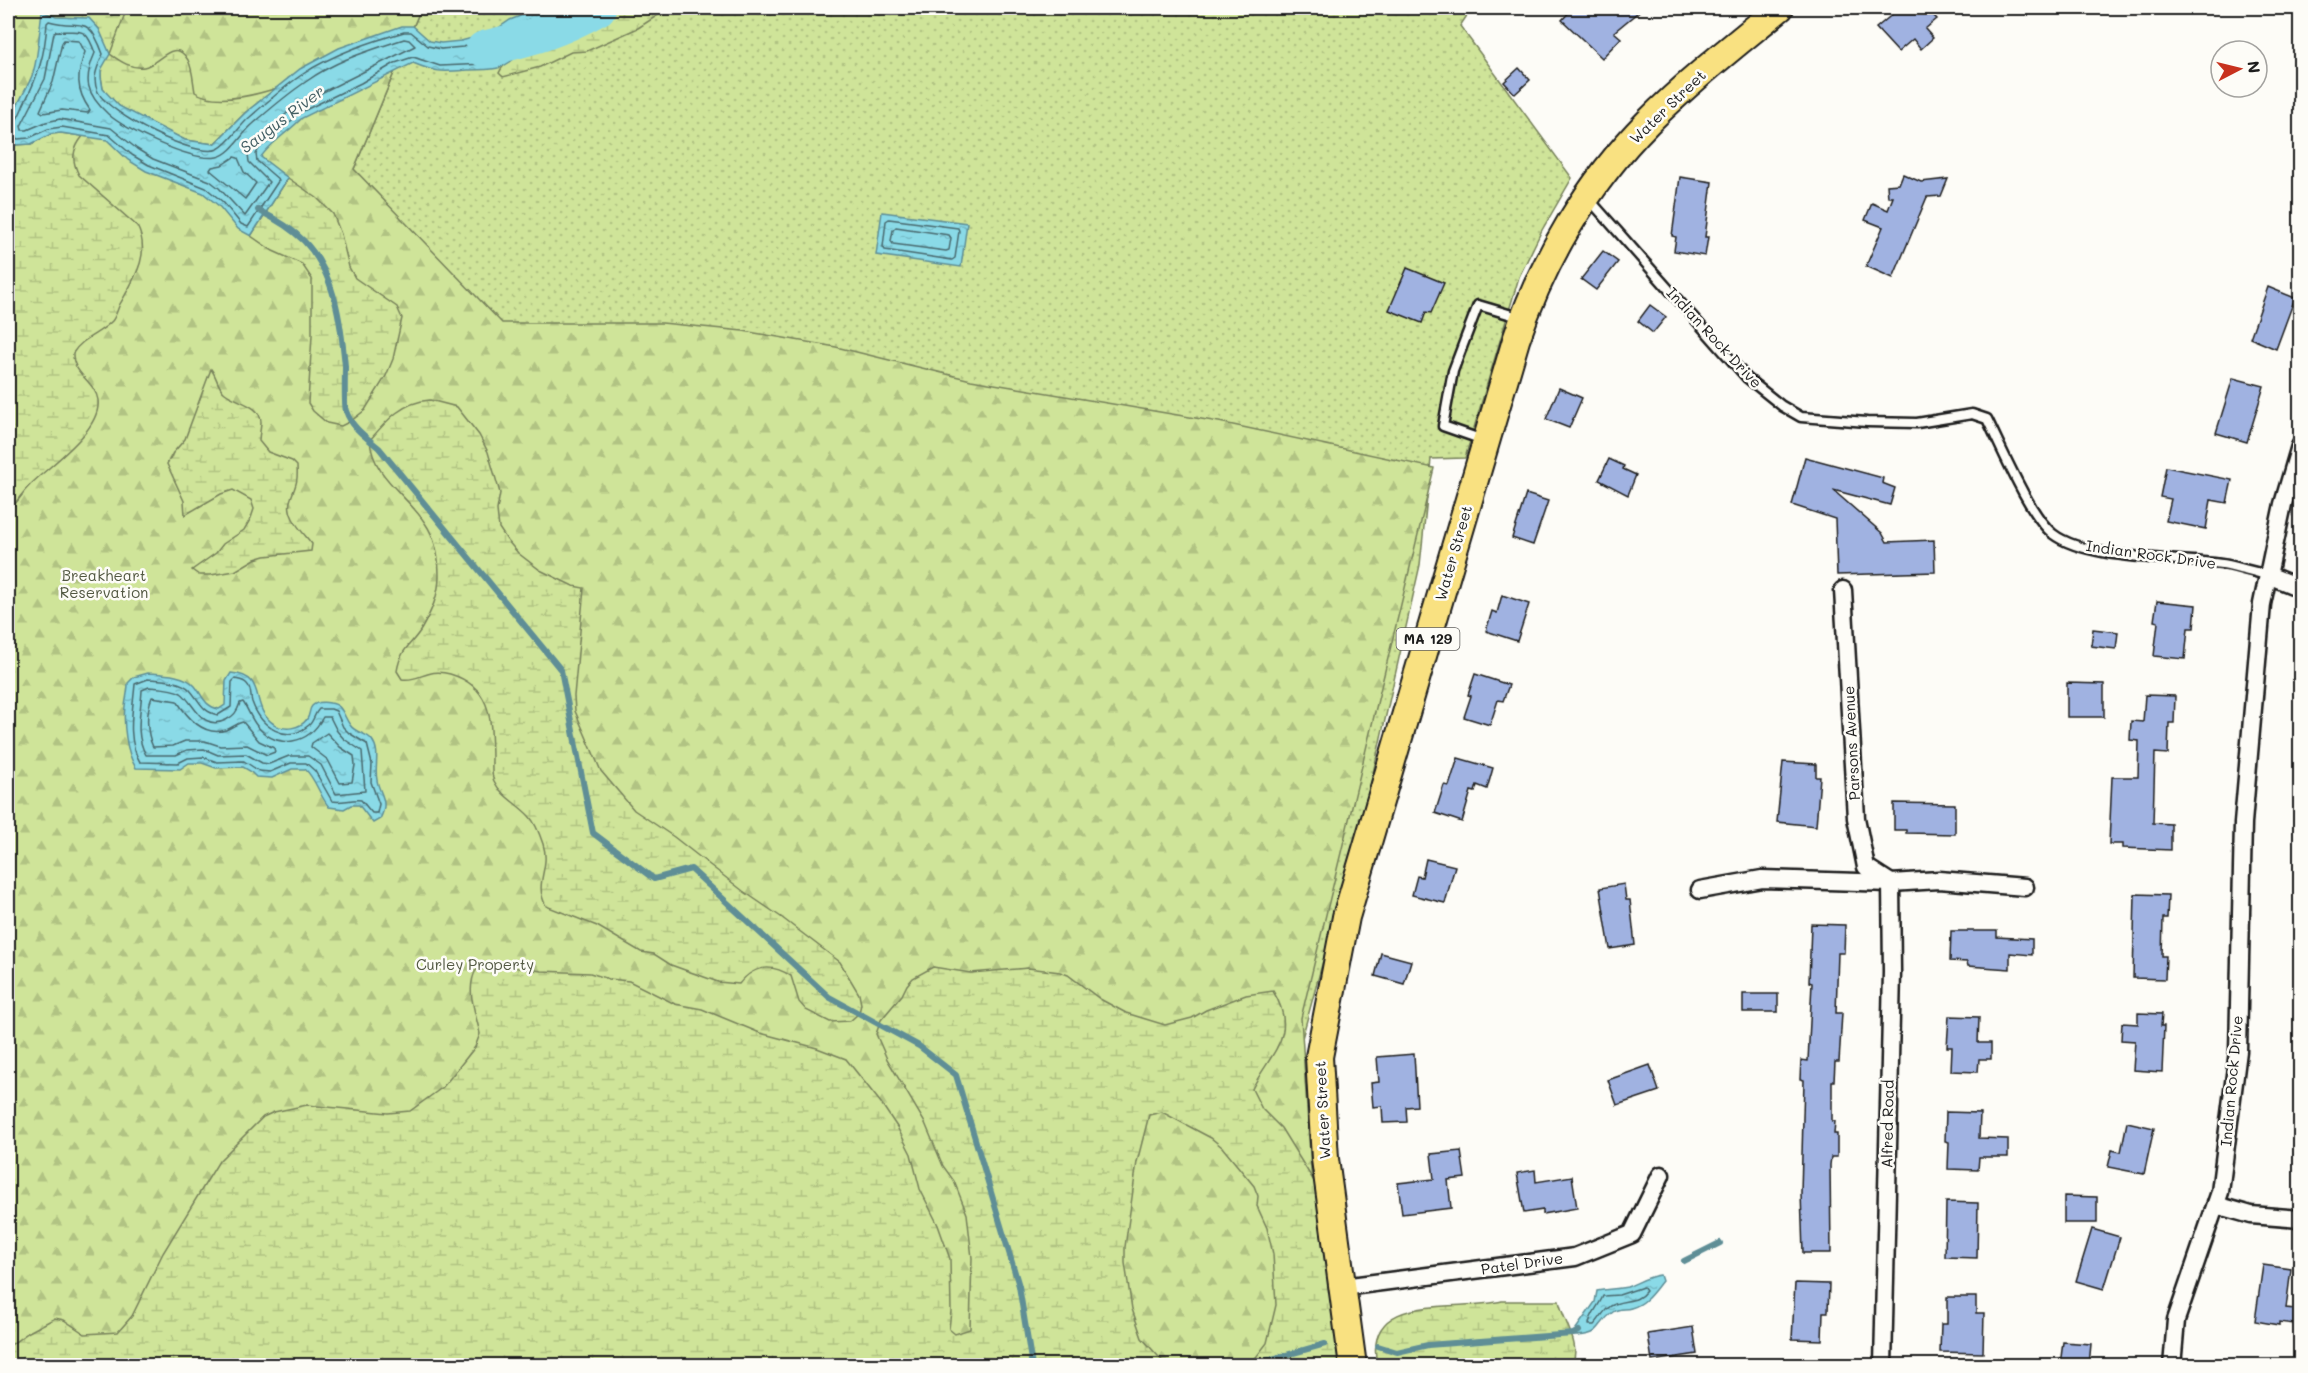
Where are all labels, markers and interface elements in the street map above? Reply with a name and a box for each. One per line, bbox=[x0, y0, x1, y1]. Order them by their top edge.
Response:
north arrow bbox=[2209, 39, 2269, 99]
text: N bbox=[2243, 60, 2266, 74]
street label: Water Street bbox=[1625, 65, 1710, 148]
water label: Saugus River bbox=[235, 80, 328, 157]
street label: Indian Rock Drive bbox=[1663, 283, 1767, 392]
street label: Water Street bbox=[1430, 503, 1476, 603]
street label: Indian Rock Drive bbox=[2085, 535, 2217, 573]
park label: Breakheart Reservation bbox=[60, 565, 148, 602]
road number: MA 129 bbox=[1396, 628, 1460, 650]
street label: Parsons Avenue bbox=[1838, 685, 1864, 801]
park label: Curley Property bbox=[416, 954, 534, 974]
street label: Indian Rock Drive bbox=[2215, 1015, 2247, 1147]
street label: Water Street bbox=[1309, 1060, 1335, 1160]
street label: Alfred Road bbox=[1876, 1080, 1898, 1168]
street label: Patel Drive bbox=[1480, 1247, 1564, 1279]

